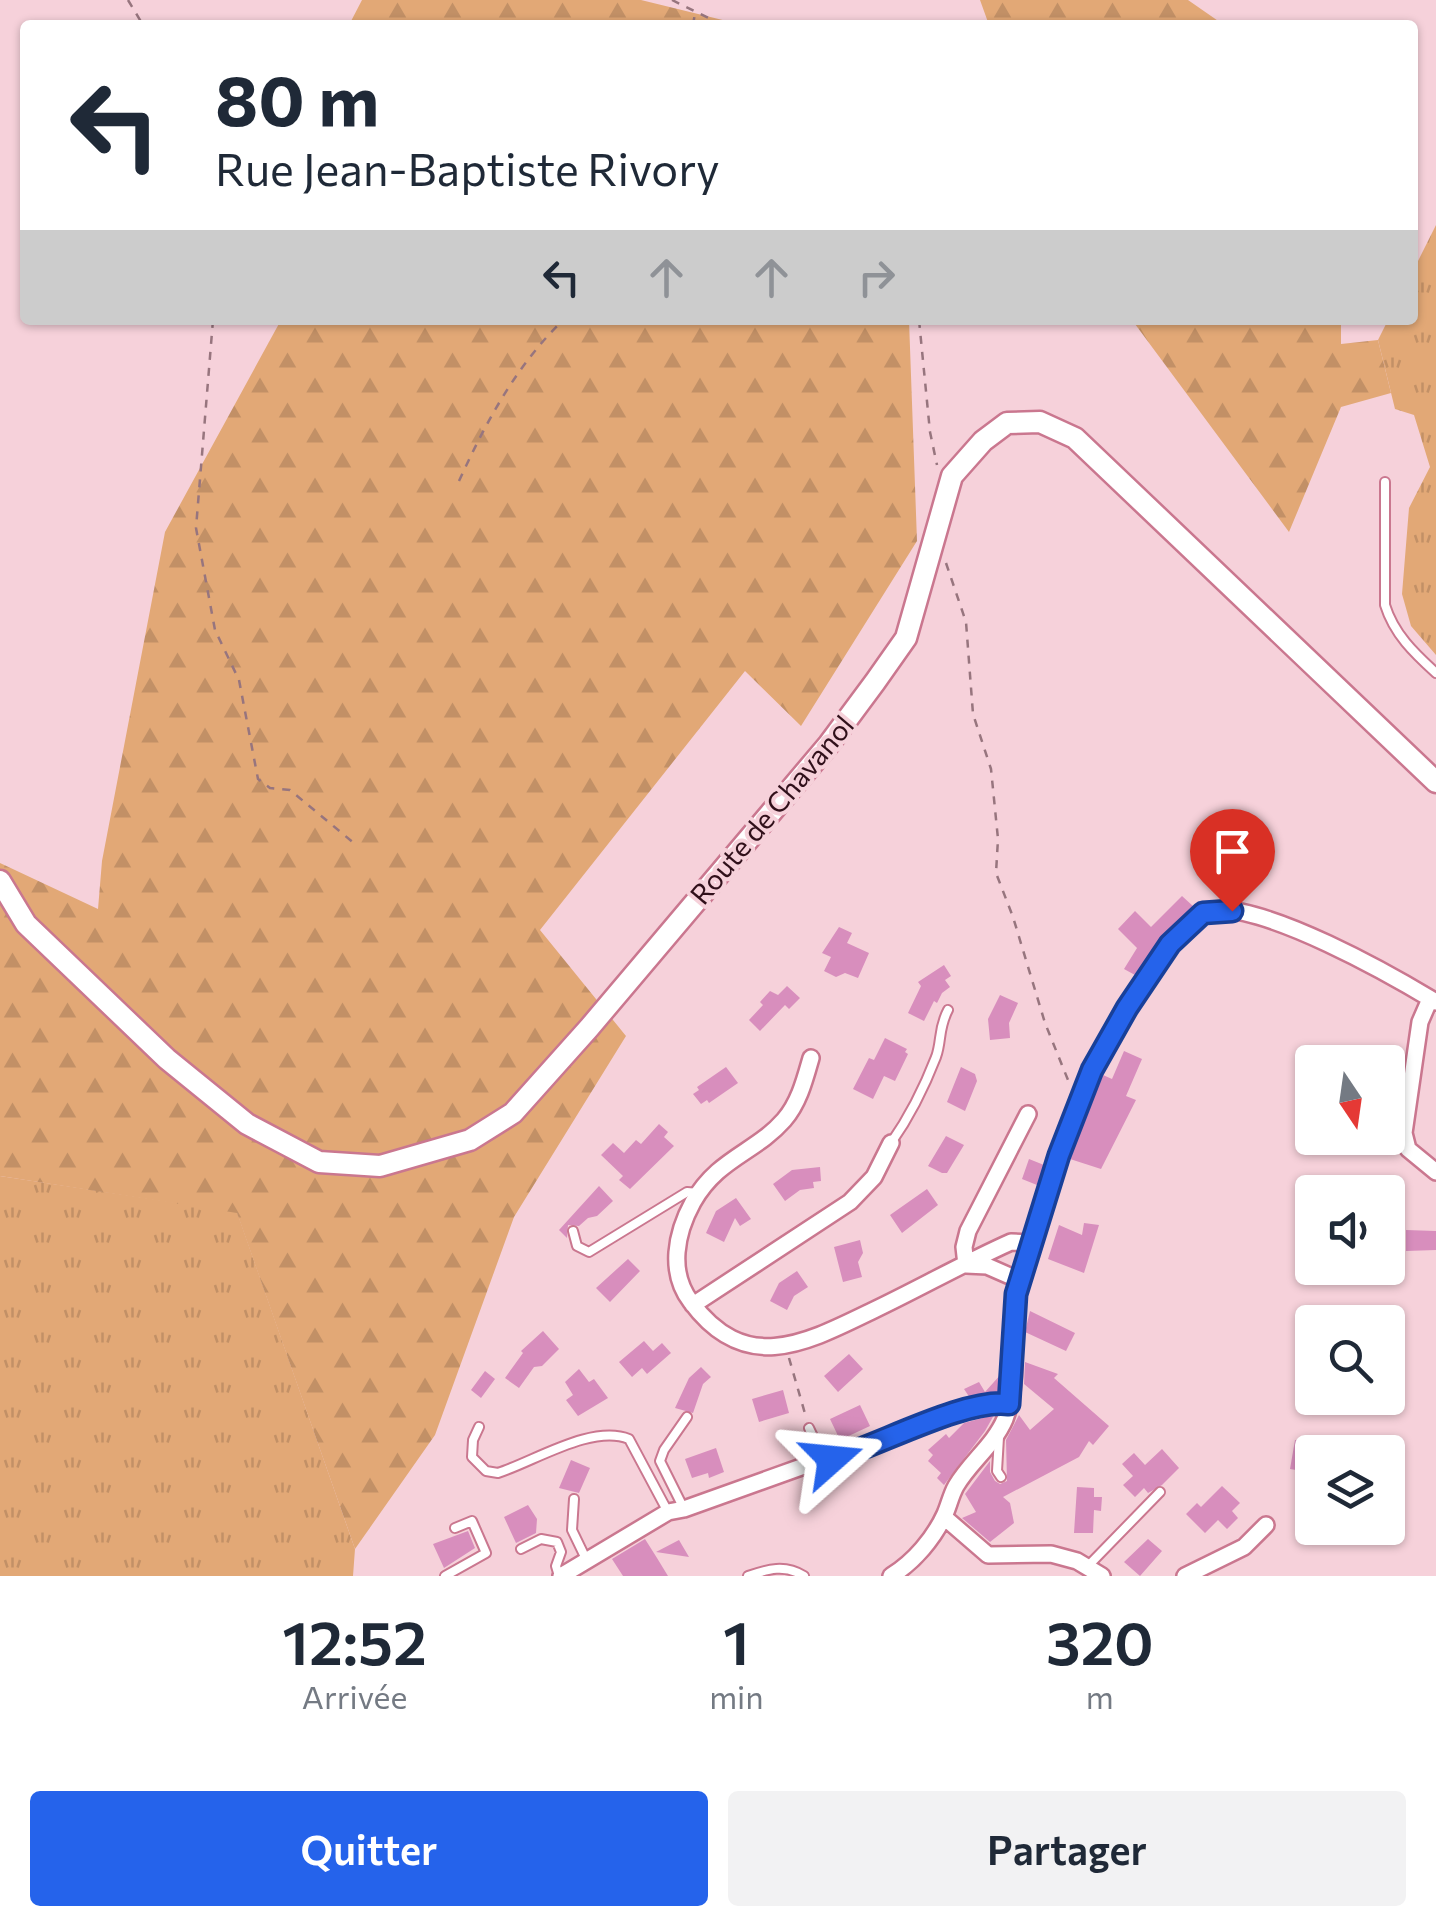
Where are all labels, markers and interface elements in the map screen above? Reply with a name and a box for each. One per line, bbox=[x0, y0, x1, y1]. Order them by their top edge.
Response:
text: 80 m bbox=[215, 55, 379, 140]
icon: left bbox=[50, 60, 180, 190]
text: Rue Jean-Baptiste Rivory bbox=[215, 140, 719, 195]
icon: left bbox=[534, 250, 589, 305]
icon: ahead bbox=[639, 250, 694, 305]
icon: ahead bbox=[744, 250, 799, 305]
icon: right bbox=[849, 250, 904, 305]
street label: Route de Chavanol bbox=[682, 708, 860, 911]
pin bbox=[1190, 809, 1275, 912]
icon: arrive bbox=[1205, 824, 1260, 879]
north arrow bbox=[1295, 1045, 1405, 1155]
map controls bbox=[1295, 1045, 1405, 1545]
button: sound bbox=[1295, 1175, 1405, 1285]
button: search bbox=[1295, 1305, 1405, 1415]
position arrow bbox=[780, 1407, 884, 1511]
button: layers bbox=[1295, 1435, 1405, 1545]
text: 12:52 bbox=[282, 1604, 427, 1677]
text: 1 bbox=[723, 1604, 750, 1677]
text: 320 bbox=[1046, 1604, 1154, 1677]
text: Arrivée bbox=[302, 1676, 407, 1716]
text: min bbox=[709, 1676, 764, 1716]
text: m bbox=[1086, 1676, 1114, 1716]
button: Quitter bbox=[30, 1791, 708, 1906]
button: Partager bbox=[728, 1791, 1406, 1906]

